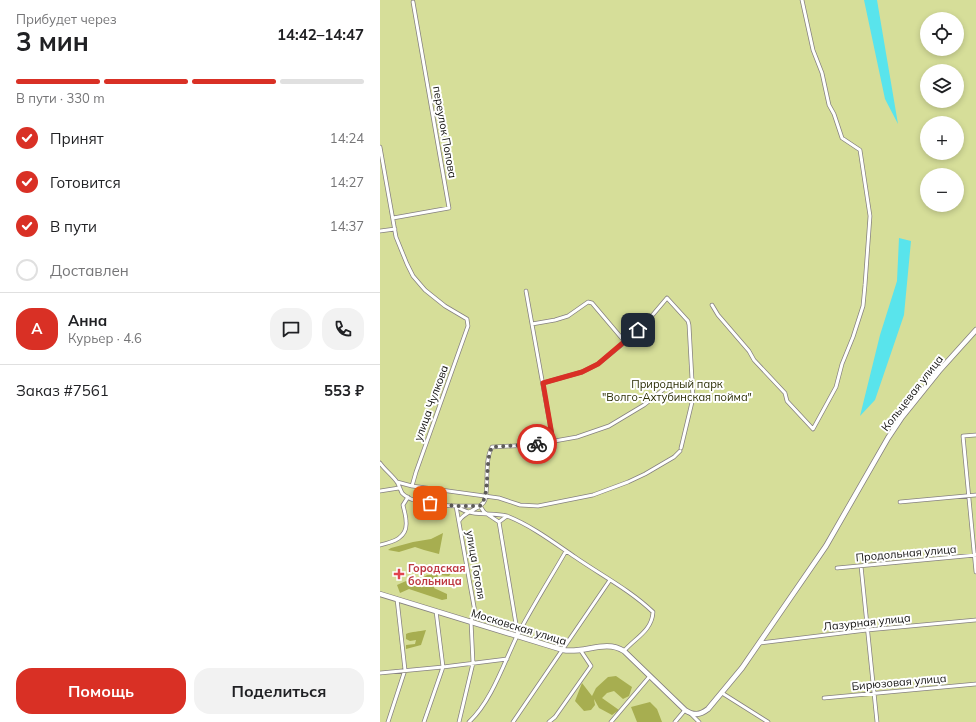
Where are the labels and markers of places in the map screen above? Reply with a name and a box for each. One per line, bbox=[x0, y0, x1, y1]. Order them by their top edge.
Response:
pin bbox=[621, 313, 655, 347]
pin bbox=[413, 486, 447, 520]
place label: Городская больница bbox=[408, 561, 465, 588]
marker: Городская больница bbox=[393, 568, 405, 580]

